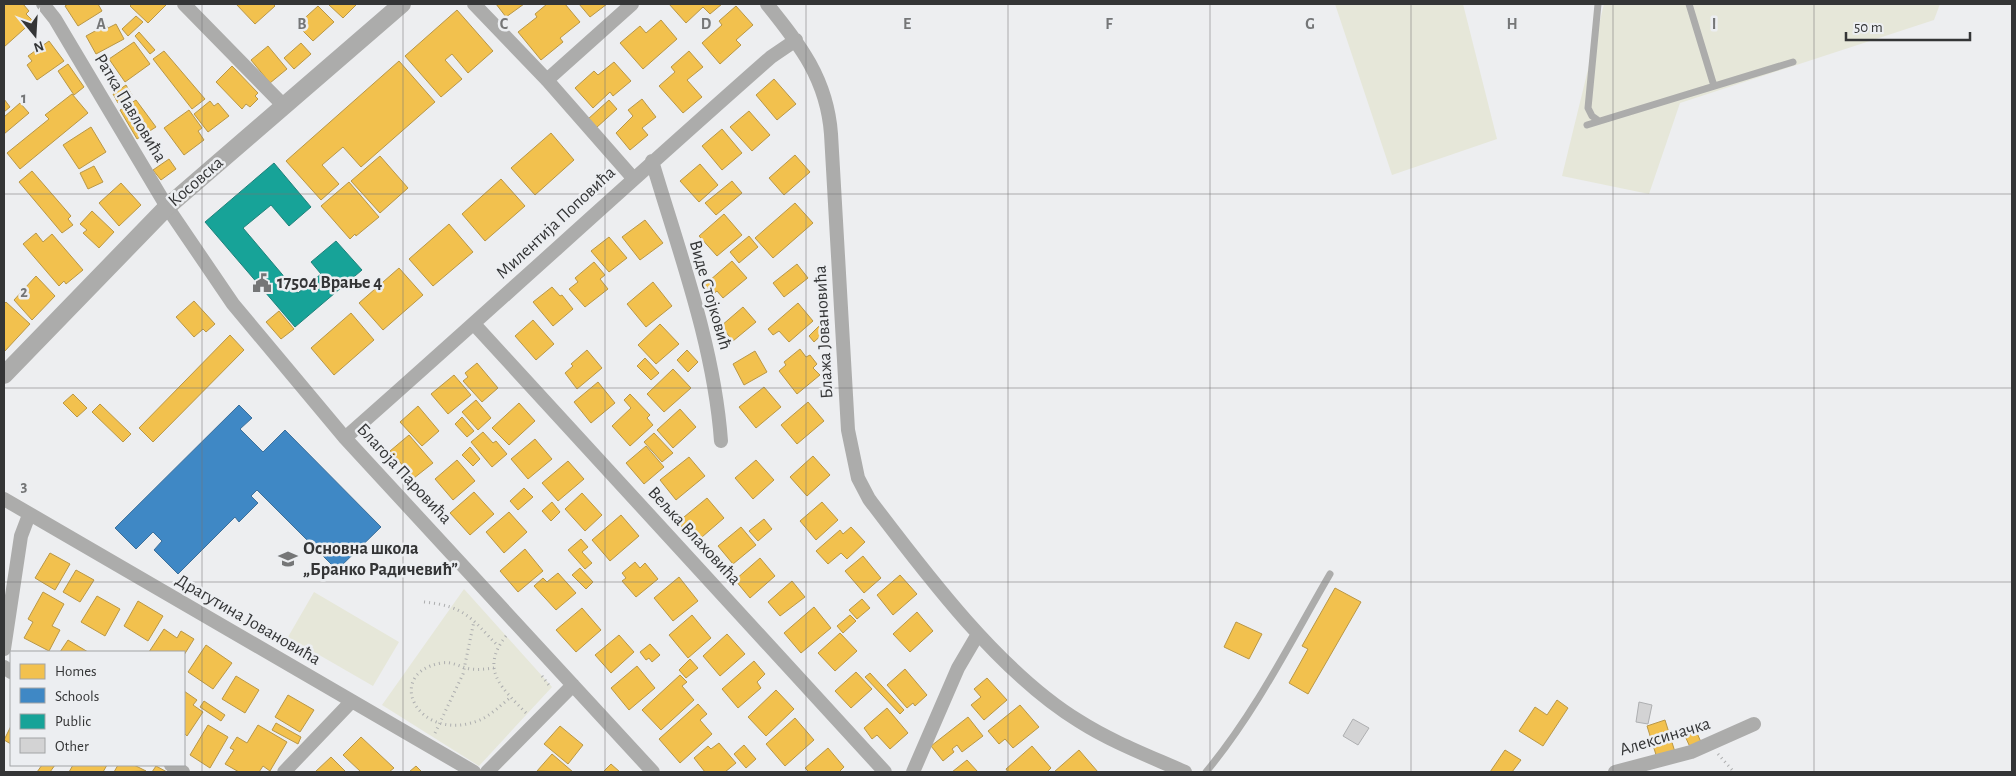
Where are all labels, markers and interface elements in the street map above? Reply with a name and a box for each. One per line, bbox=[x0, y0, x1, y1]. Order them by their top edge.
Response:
north arrow bbox=[10, 10, 60, 60]
scale bar bbox=[1846, 10, 1970, 42]
text: A bbox=[96, 16, 106, 32]
text: B bbox=[297, 16, 307, 32]
text: C bbox=[500, 16, 509, 32]
text: D bbox=[701, 16, 712, 32]
text: E bbox=[903, 16, 911, 32]
text: F bbox=[1105, 16, 1113, 32]
text: G bbox=[1305, 16, 1315, 32]
text: H bbox=[1506, 16, 1518, 32]
text: I bbox=[1712, 16, 1716, 32]
text: 50 m bbox=[1854, 20, 1883, 35]
text: N bbox=[32, 38, 46, 55]
street label: Ратка Павловића bbox=[91, 51, 169, 165]
text: 1 bbox=[21, 90, 27, 106]
street label: Косовска bbox=[165, 154, 227, 210]
street label: Милентија Поповића bbox=[493, 163, 619, 283]
street label: Виде Стојковић bbox=[686, 238, 734, 352]
street label: Блажа Јовановића bbox=[812, 265, 836, 399]
public building icon: 17504 Врање 4 bbox=[251, 272, 273, 294]
place label: 17504 Врање 4 bbox=[277, 274, 382, 292]
text: 2 bbox=[20, 284, 28, 300]
street label: Благоја Паровића bbox=[353, 420, 455, 528]
text: 3 bbox=[21, 478, 28, 494]
street label: Вељка Влаховића bbox=[644, 483, 744, 589]
place label: Основна школа „Бранко Радичевић” bbox=[303, 540, 458, 579]
school or university icon: Основна школа „Бранко Радичевић” bbox=[277, 548, 299, 570]
street label: Драгутина Јовановића bbox=[173, 571, 323, 669]
legend bbox=[10, 651, 185, 766]
text: Homes bbox=[55, 664, 97, 679]
text: Schools bbox=[55, 689, 99, 704]
text: Public bbox=[55, 714, 91, 729]
street label: Алексиначка bbox=[1617, 715, 1713, 759]
text: Other bbox=[55, 739, 89, 754]

